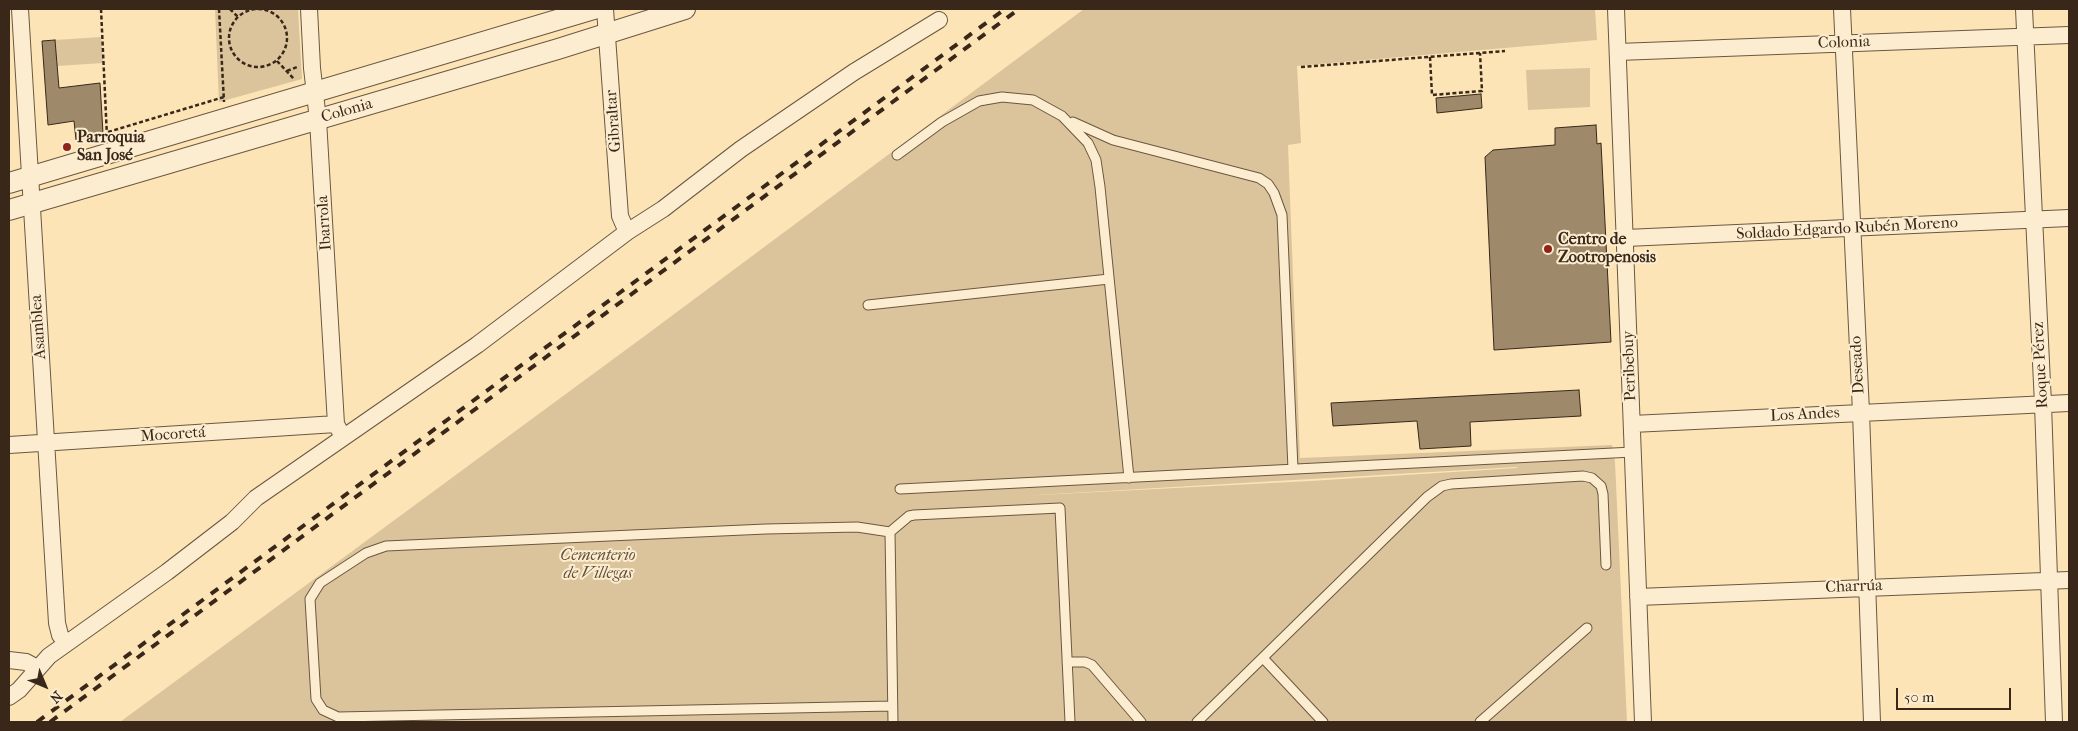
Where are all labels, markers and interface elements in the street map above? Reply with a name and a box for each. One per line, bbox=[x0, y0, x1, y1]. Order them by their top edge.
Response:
street label: Colonia bbox=[1817, 32, 1871, 54]
street label: Gibraltar bbox=[602, 89, 626, 153]
street label: Colonia bbox=[319, 95, 375, 127]
place label: Parroquia San José bbox=[77, 128, 145, 166]
marker: Parroquia San José bbox=[61, 141, 73, 153]
street label: Ibarrola bbox=[313, 195, 337, 251]
street label: Soldado Edgardo Rubén Moreno bbox=[1736, 214, 1958, 244]
place label: Centro de Zootropenosis bbox=[1558, 230, 1656, 268]
marker: Centro de Zootropenosis bbox=[1542, 243, 1554, 255]
street label: Asamblea bbox=[27, 294, 51, 360]
street label: Roque Pérez bbox=[2029, 321, 2053, 409]
street label: Peribebuy bbox=[1619, 330, 1641, 402]
street label: Deseado bbox=[1847, 335, 1869, 395]
street label: Los Andes bbox=[1770, 404, 1840, 426]
street label: Mocoretá bbox=[140, 423, 206, 447]
park label: Cementerio de Villegas bbox=[560, 546, 636, 584]
street label: Charrúa bbox=[1825, 576, 1883, 598]
north arrow bbox=[20, 661, 70, 711]
scale bar bbox=[1898, 678, 2013, 710]
text: N bbox=[46, 687, 66, 707]
text: 50 m bbox=[1904, 688, 1934, 706]

